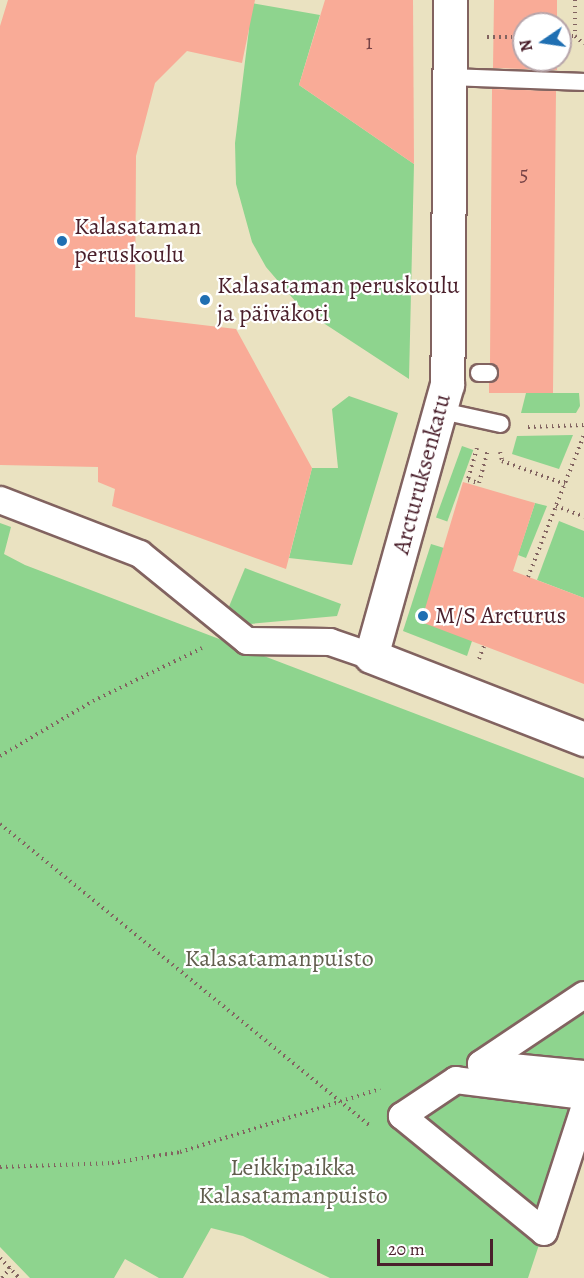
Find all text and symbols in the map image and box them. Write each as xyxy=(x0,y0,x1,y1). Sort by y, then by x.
north arrow xyxy=(512,12,572,72)
house number: 1 xyxy=(365,29,373,55)
text: N xyxy=(514,37,538,54)
house number: 5 xyxy=(519,161,529,187)
place label: Kalasataman peruskoulu xyxy=(74,213,201,269)
marker: Kalasataman peruskoulu xyxy=(55,234,69,248)
place label: Kalasataman peruskoulu ja päiväkoti xyxy=(217,272,460,328)
marker: Kalasataman peruskoulu ja päiväkoti xyxy=(198,293,212,307)
street label: Arcturuksenkatu xyxy=(387,391,457,557)
place label: M/S Arcturus xyxy=(435,602,566,630)
marker: M/S Arcturus xyxy=(416,609,430,623)
park label: Kalasatamanpuisto xyxy=(184,945,374,973)
park label: Leikkipaikka Kalasatamanpuisto xyxy=(198,1154,388,1210)
scale bar xyxy=(380,1227,496,1265)
text: 20 m xyxy=(388,1237,425,1261)

